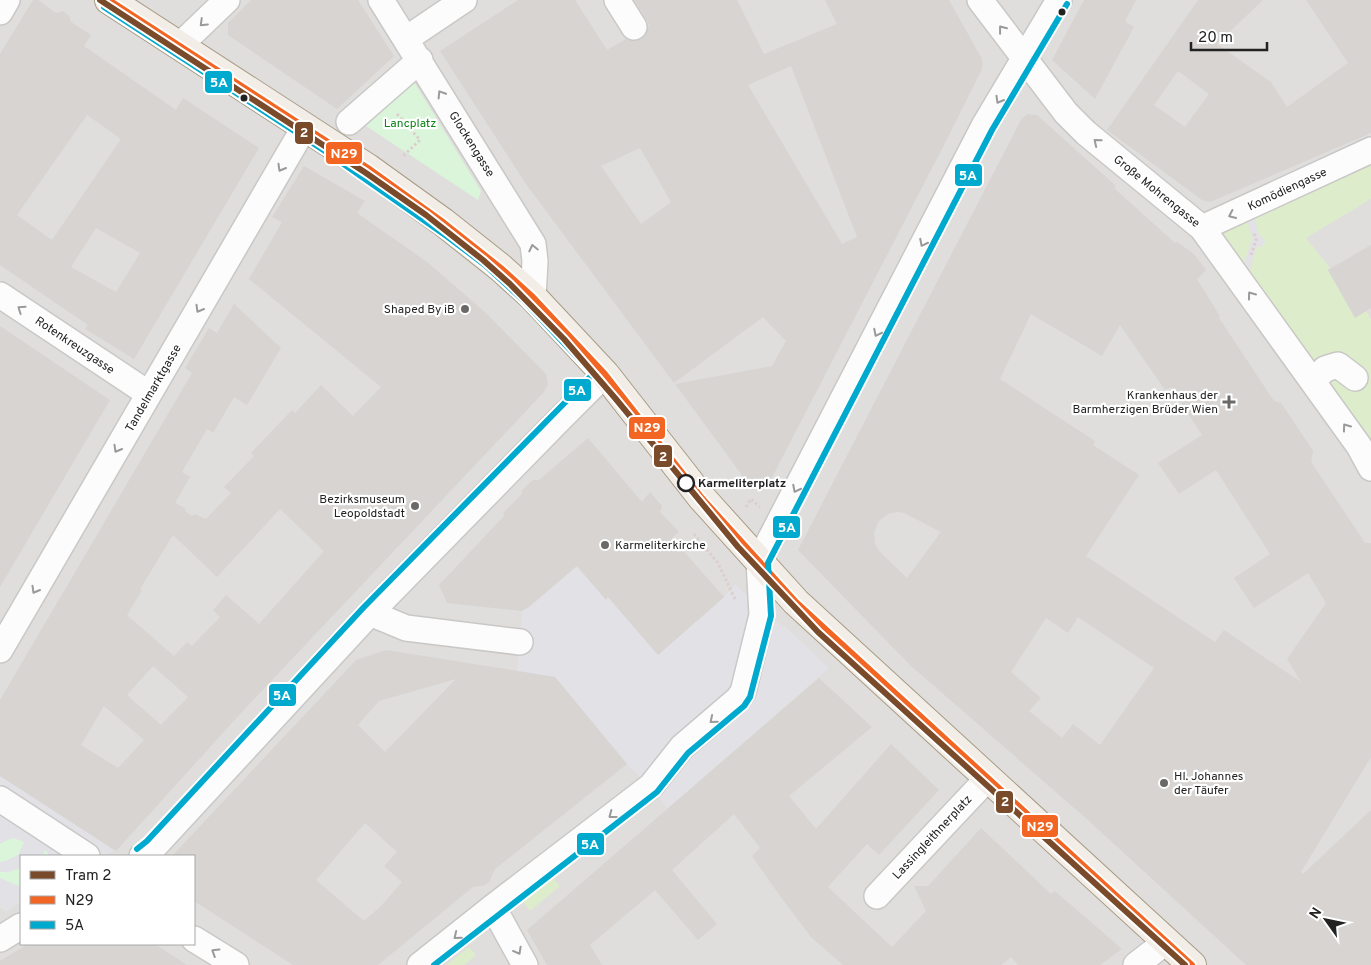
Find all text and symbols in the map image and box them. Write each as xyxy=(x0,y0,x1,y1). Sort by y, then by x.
unlabelled marker xyxy=(1057,7,1067,17)
one-way arrow xyxy=(200,17,209,26)
scale bar xyxy=(1191,20,1267,52)
one-way arrow xyxy=(999,25,1008,35)
text: 20 m xyxy=(1198,29,1233,48)
line badge: 5A xyxy=(204,70,233,94)
text: 5A xyxy=(210,75,228,92)
one-way arrow xyxy=(437,91,447,100)
unlabelled marker xyxy=(239,93,249,103)
one-way arrow xyxy=(996,94,1006,103)
street label: Glockengasse xyxy=(445,109,498,180)
park label: Lancplatz xyxy=(384,116,436,132)
line badge: 2 xyxy=(294,121,314,145)
text: 2 xyxy=(300,125,308,142)
one-way arrow xyxy=(1094,140,1103,148)
line badge: N29 xyxy=(325,141,363,165)
text: N29 xyxy=(330,146,358,163)
street label: Große Mohrengasse xyxy=(1110,152,1203,232)
one-way arrow xyxy=(277,163,287,172)
line badge: 5A xyxy=(954,163,983,187)
street label: Komödiengasse xyxy=(1245,165,1330,215)
text: 5A xyxy=(959,168,977,185)
one-way arrow xyxy=(1228,208,1237,219)
one-way arrow xyxy=(919,238,929,247)
one-way arrow xyxy=(528,244,539,253)
one-way arrow xyxy=(1248,292,1256,301)
place label: Shaped By iB xyxy=(384,302,455,318)
one-way arrow xyxy=(195,303,205,312)
marker: Shaped By iB xyxy=(459,303,471,315)
one-way arrow xyxy=(17,306,27,315)
street label: Rotenkreuzgasse xyxy=(32,313,117,378)
one-way arrow xyxy=(873,328,883,337)
street label: Tandelmarktgasse xyxy=(122,342,185,435)
line badge: 5A xyxy=(563,378,592,402)
text: 5A xyxy=(568,383,586,400)
place label: Krankenhaus der Barmherzigen Brüder Wien xyxy=(1072,388,1218,418)
marker: Krankenhaus der Barmherzigen Brüder Wien xyxy=(1222,395,1236,409)
line badge: N29 xyxy=(628,416,666,440)
text: N29 xyxy=(633,420,661,437)
one-way arrow xyxy=(1343,424,1351,433)
one-way arrow xyxy=(113,444,123,453)
line badge: 2 xyxy=(653,444,673,468)
text: 2 xyxy=(659,449,667,466)
marker: Karmeliterplatz xyxy=(677,474,695,492)
place label: Karmeliterplatz xyxy=(698,476,786,492)
one-way arrow xyxy=(792,484,802,493)
place label: Bezirksmuseum Leopoldstadt xyxy=(319,492,405,522)
marker: Bezirksmuseum Leopoldstadt xyxy=(409,500,421,512)
line badge: 5A xyxy=(772,515,801,539)
text: 5A xyxy=(778,520,796,537)
place label: Karmeliterkirche xyxy=(615,538,706,554)
marker: Karmeliterkirche xyxy=(599,539,611,551)
one-way arrow xyxy=(32,584,42,593)
line badge: 5A xyxy=(268,683,297,707)
text: 5A xyxy=(273,688,291,705)
one-way arrow xyxy=(709,714,718,723)
place label: Hl. Johannes der Täufer xyxy=(1174,769,1243,799)
marker: Hl. Johannes der Täufer xyxy=(1158,777,1170,789)
line badge: 2 xyxy=(995,790,1014,814)
street label: Lassingleithnerplatz xyxy=(890,792,976,883)
text: 2 xyxy=(1001,794,1009,811)
one-way arrow xyxy=(609,810,618,818)
line badge: N29 xyxy=(1021,814,1059,838)
text: N29 xyxy=(1026,819,1054,836)
line badge: 5A xyxy=(576,832,605,856)
text: 5A xyxy=(581,837,599,854)
legend xyxy=(20,855,195,945)
text: Tram 2 xyxy=(65,867,111,886)
text: N29 xyxy=(65,892,94,911)
north arrow xyxy=(1301,895,1351,945)
text: N xyxy=(1306,905,1326,923)
text: 5A xyxy=(65,917,84,936)
one-way arrow xyxy=(453,930,462,939)
one-way arrow xyxy=(511,946,521,955)
one-way arrow xyxy=(211,948,220,958)

